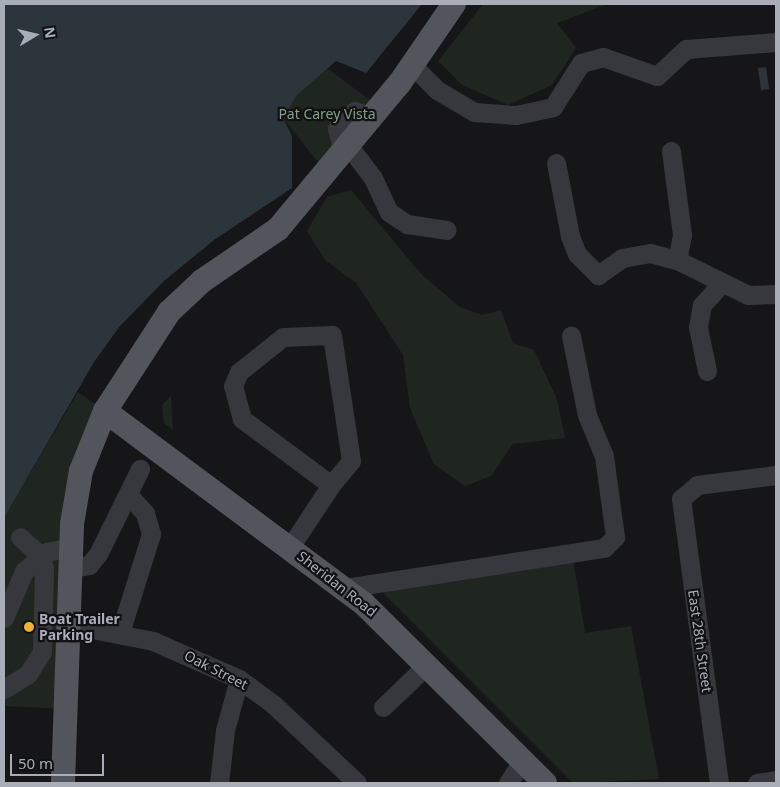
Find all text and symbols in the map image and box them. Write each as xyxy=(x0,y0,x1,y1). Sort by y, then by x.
north arrow xyxy=(10,10,60,60)
text: N xyxy=(40,25,61,40)
park label: Pat Carey Vista xyxy=(278,106,376,122)
street label: Sheridan Road xyxy=(294,548,380,620)
street label: East 28th Street xyxy=(684,589,716,693)
place label: Boat Trailer Parking xyxy=(39,611,120,644)
marker: Boat Trailer Parking xyxy=(23,621,35,633)
street label: Oak Street xyxy=(181,647,251,693)
scale bar xyxy=(12,744,106,776)
text: 50 m xyxy=(18,753,53,773)

